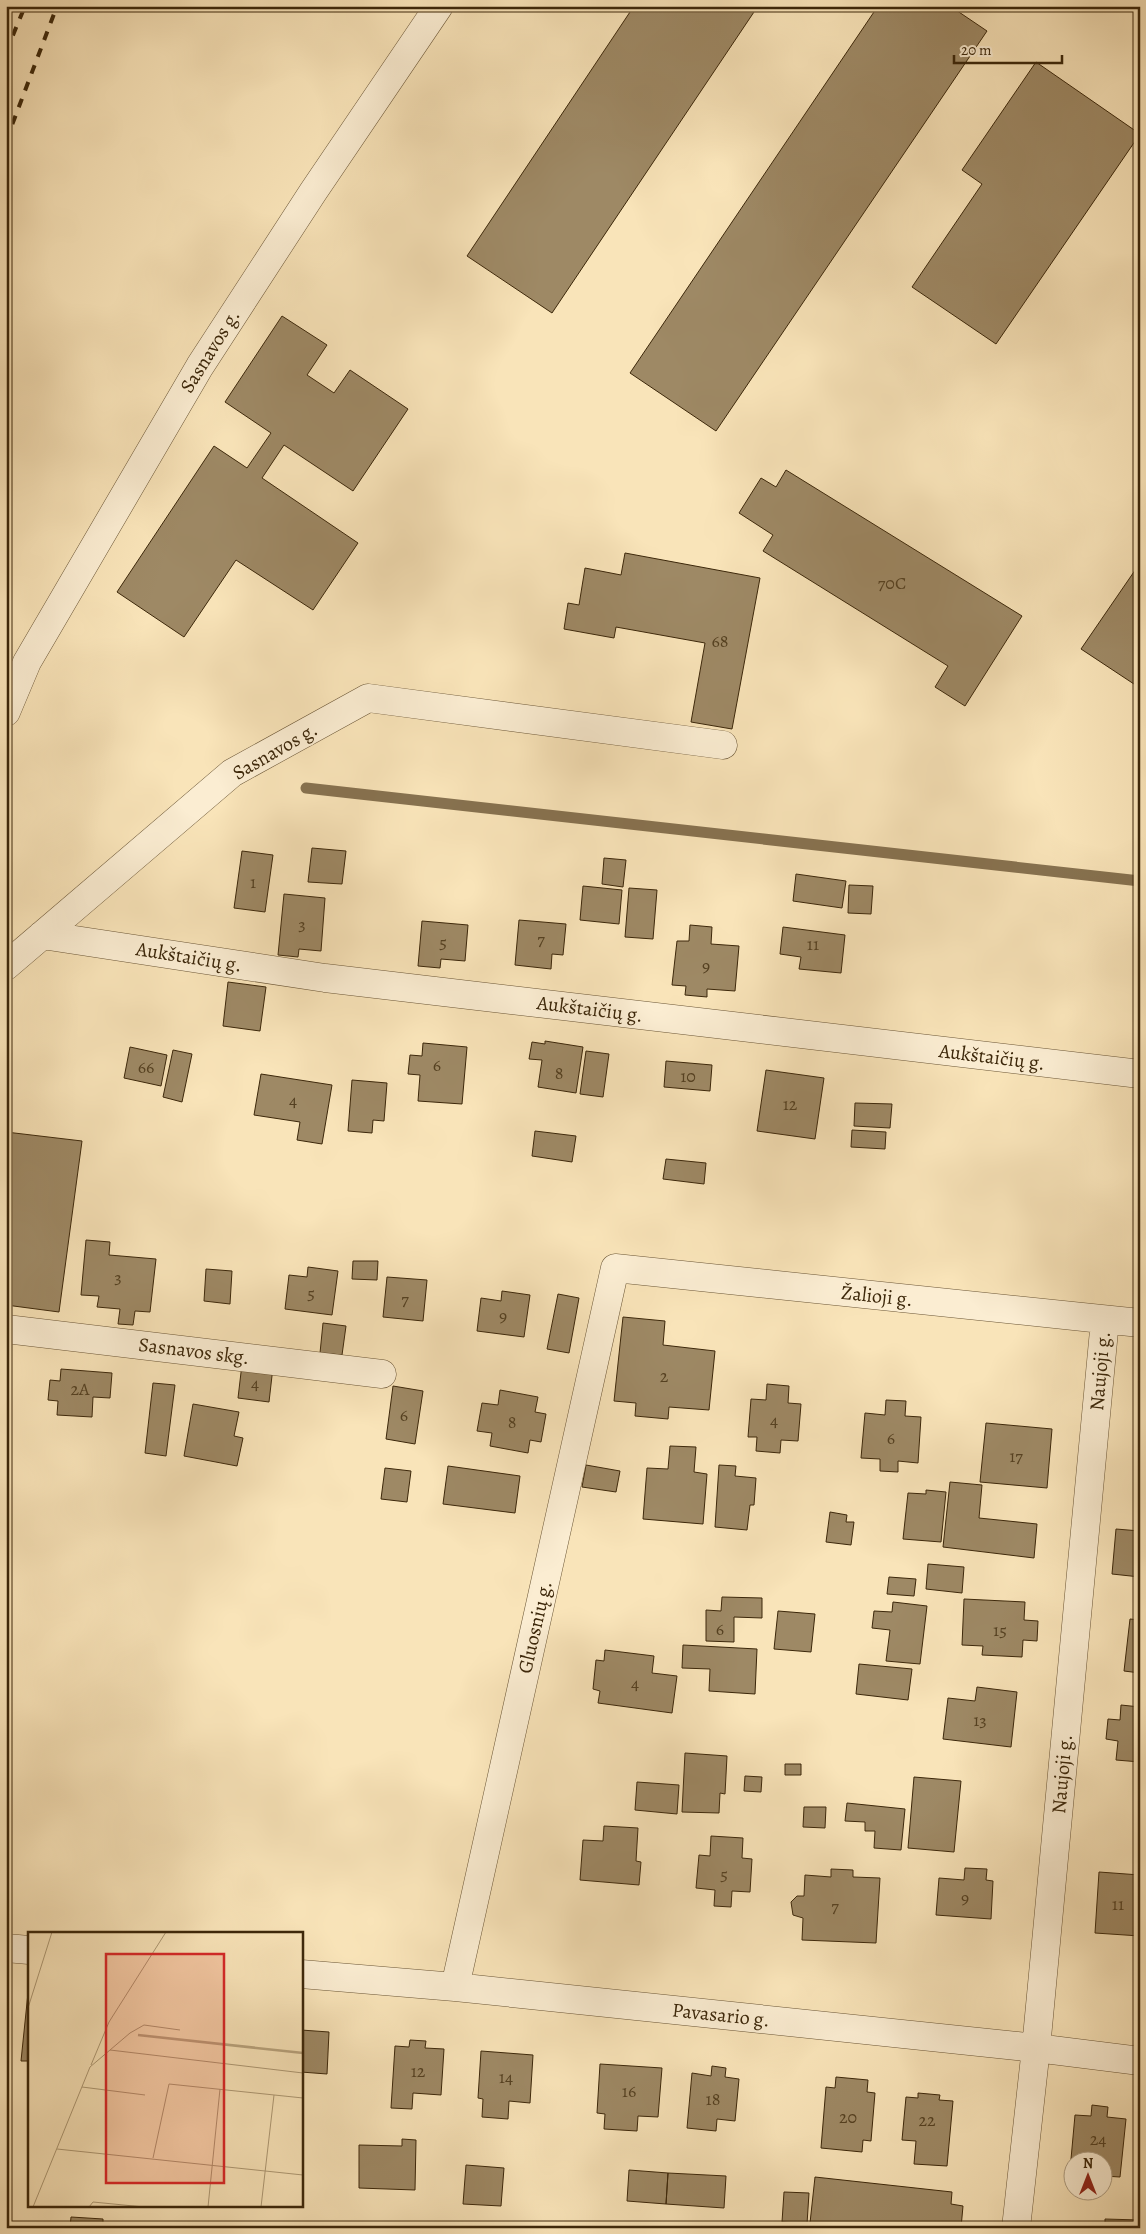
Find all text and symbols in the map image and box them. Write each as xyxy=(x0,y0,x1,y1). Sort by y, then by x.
scale bar xyxy=(954,32,1061,64)
text: 20 m xyxy=(961,40,992,60)
street label: Sasnavos g. xyxy=(174,304,246,398)
house number: 70C xyxy=(878,571,906,595)
house number: 68 xyxy=(711,629,729,653)
street label: Sasnavos g. xyxy=(227,716,323,786)
house number: 1 xyxy=(250,870,256,894)
house number: 3 xyxy=(298,912,306,936)
house number: 7 xyxy=(537,927,545,951)
house number: 5 xyxy=(439,930,447,954)
house number: 11 xyxy=(807,932,819,956)
street label: Aukštaičių g. xyxy=(133,935,244,979)
house number: 9 xyxy=(702,954,710,978)
street label: Aukštaičių g. xyxy=(534,989,645,1029)
street label: Aukštaičių g. xyxy=(936,1037,1047,1077)
house number: 6 xyxy=(433,1053,441,1077)
house number: 66 xyxy=(138,1055,154,1079)
house number: 8 xyxy=(555,1061,563,1085)
house number: 10 xyxy=(680,1064,696,1088)
house number: 4 xyxy=(289,1088,297,1112)
house number: 12 xyxy=(783,1092,798,1116)
house number: 3 xyxy=(114,1265,122,1289)
street label: Žalioji g. xyxy=(840,1279,914,1313)
house number: 5 xyxy=(307,1281,315,1305)
house number: 7 xyxy=(401,1287,409,1311)
house number: 9 xyxy=(499,1304,507,1328)
street label: Naujoji g. xyxy=(1083,1330,1117,1412)
street label: Sasnavos skg. xyxy=(137,1331,251,1371)
house number: 2 xyxy=(660,1364,669,1388)
house number: 4 xyxy=(251,1371,259,1395)
house number: 2A xyxy=(70,1377,90,1401)
house number: 6 xyxy=(400,1403,408,1427)
house number: 4 xyxy=(770,1408,778,1432)
house number: 8 xyxy=(508,1410,516,1434)
house number: 6 xyxy=(887,1426,895,1450)
house number: 17 xyxy=(1009,1444,1023,1468)
street label: Gluosnių g. xyxy=(511,1578,559,1676)
house number: 6 xyxy=(716,1617,724,1641)
house number: 15 xyxy=(993,1618,1007,1642)
house number: 4 xyxy=(631,1671,639,1695)
house number: 13 xyxy=(973,1708,987,1732)
street label: Naujoji g. xyxy=(1045,1733,1079,1815)
house number: 5 xyxy=(720,1862,728,1886)
house number: 9 xyxy=(961,1886,969,1910)
house number: 11 xyxy=(1112,1892,1124,1916)
house number: 7 xyxy=(831,1894,839,1918)
inset map xyxy=(28,1932,302,2206)
street label: Pavasario g. xyxy=(671,1996,771,2034)
house number: 12 xyxy=(411,2059,426,2083)
house number: 14 xyxy=(499,2065,513,2089)
house number: 16 xyxy=(622,2079,636,2103)
house number: 18 xyxy=(706,2087,720,2111)
house number: 20 xyxy=(839,2105,857,2129)
house number: 22 xyxy=(918,2108,936,2132)
house number: 24 xyxy=(1090,2127,1106,2151)
north arrow xyxy=(1064,2152,1114,2202)
text: N xyxy=(1083,2154,1093,2173)

